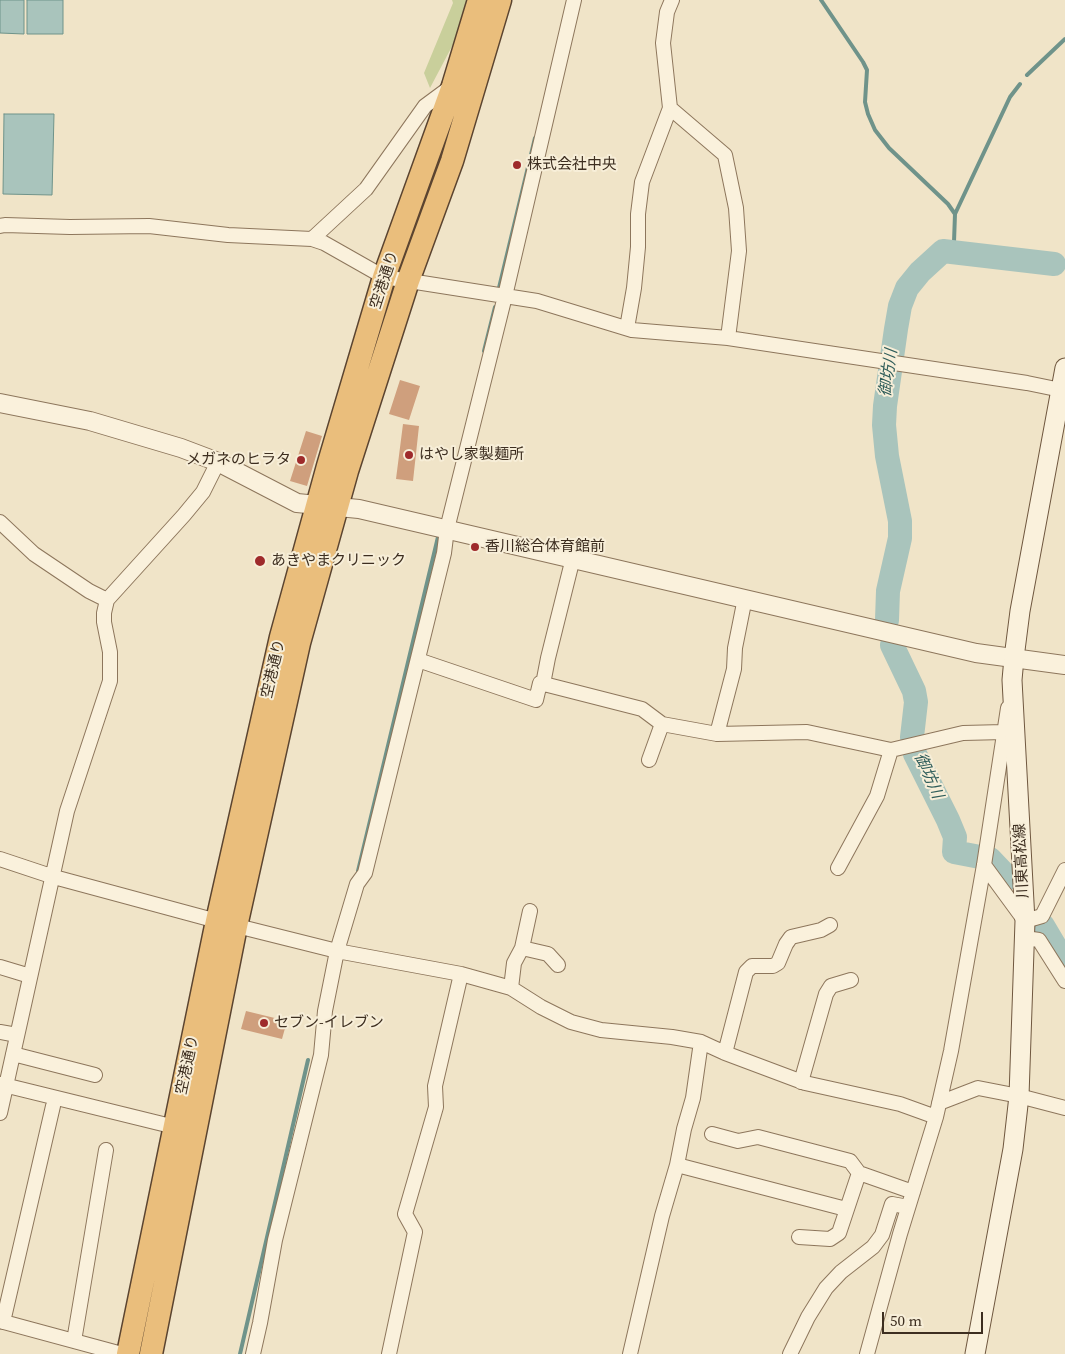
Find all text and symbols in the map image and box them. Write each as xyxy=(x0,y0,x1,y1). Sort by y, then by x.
place label: 株式会社中央 xyxy=(527,156,617,174)
marker: 株式会社中央 xyxy=(511,159,523,171)
street label: 空港通り xyxy=(367,249,403,311)
water label: 御坊川 xyxy=(876,348,902,398)
place label: はやし家製麺所 xyxy=(419,446,524,464)
marker: はやし家製麺所 xyxy=(403,449,415,461)
place label: メガネのヒラタ xyxy=(186,451,291,469)
marker: メガネのヒラタ xyxy=(295,454,307,466)
place label: 香川総合体育館前 xyxy=(485,538,605,556)
marker: 香川総合体育館前 xyxy=(469,541,481,553)
place label: あきやまクリニック xyxy=(271,552,406,570)
marker: あきやまクリニック xyxy=(253,554,267,568)
street label: 空港通り xyxy=(258,638,290,700)
water label: 御坊川 xyxy=(909,750,947,802)
street label: 川東高松線 xyxy=(1011,823,1033,899)
place label: セブン-イレブン xyxy=(274,1014,384,1032)
marker: セブン-イレブン xyxy=(258,1017,270,1029)
street label: 空港通り xyxy=(173,1034,203,1096)
scale bar xyxy=(885,1302,986,1334)
text: 50 m xyxy=(890,1310,922,1331)

